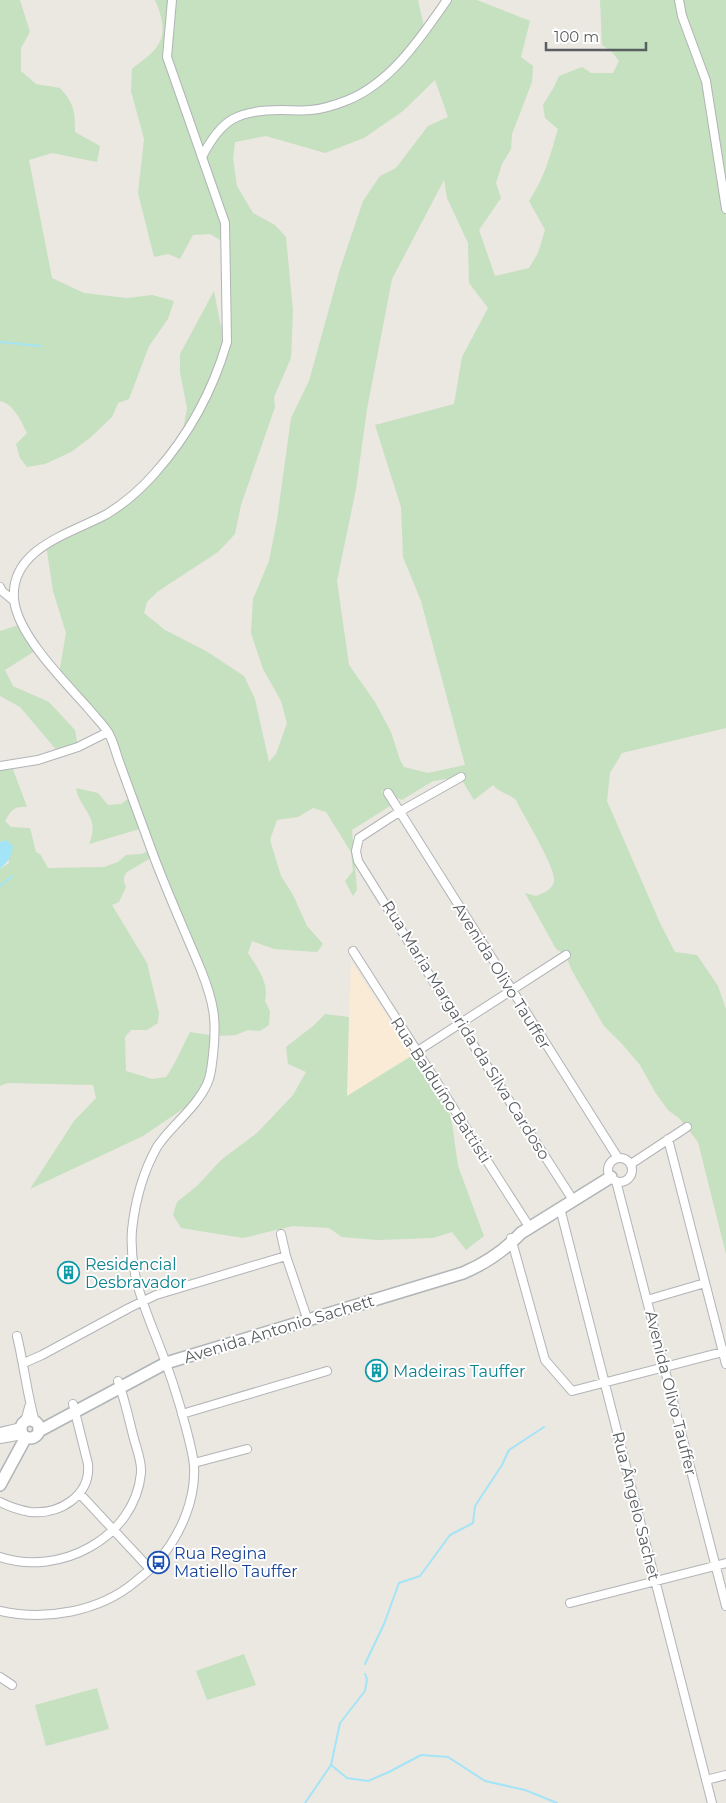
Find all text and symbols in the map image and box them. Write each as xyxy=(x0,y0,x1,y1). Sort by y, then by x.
scale bar xyxy=(546,20,646,52)
text: 100 m xyxy=(554,27,599,46)
street label: Rua Maria Margarida da Silva Cardoso xyxy=(378,897,554,1163)
street label: Avenida Olivo Tauffer xyxy=(449,899,555,1053)
street label: Rua Balduíno Battisti xyxy=(387,1014,495,1166)
place label: Residencial Desbravador xyxy=(85,1255,187,1292)
building icon: Residencial Desbravador xyxy=(57,1261,81,1285)
street label: Avenida Antonio Sachett xyxy=(182,1291,377,1367)
street label: Avenida Olivo Tauffer xyxy=(641,1309,701,1477)
building icon: Madeiras Tauffer xyxy=(365,1359,389,1383)
place label: Madeiras Tauffer xyxy=(393,1362,525,1381)
street label: Rua Ângelo Sachet xyxy=(608,1430,664,1583)
place label: Rua Regina Matiello Tauffer xyxy=(174,1544,298,1581)
bus stop icon: Rua Regina Matiello Tauffer xyxy=(146,1550,170,1574)

